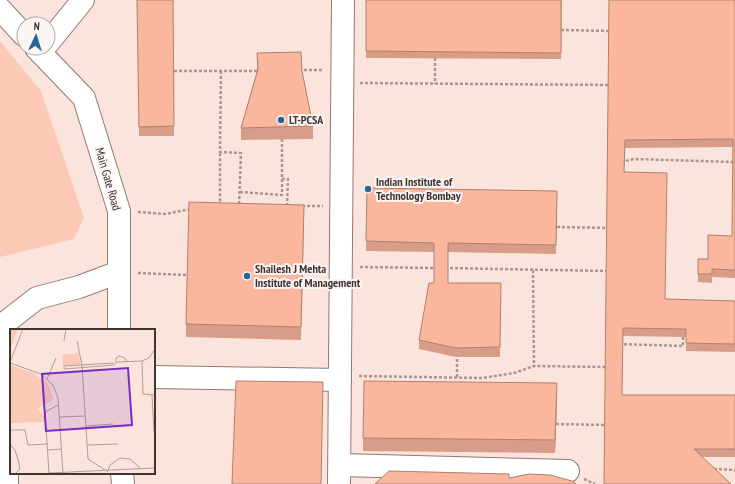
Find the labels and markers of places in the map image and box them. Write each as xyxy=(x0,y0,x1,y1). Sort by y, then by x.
place label: LT-PCSA xyxy=(289,112,324,127)
marker: LT-PCSA xyxy=(276,115,286,125)
place label: Indian Institute of Technology Bombay xyxy=(376,174,461,203)
marker: Indian Institute of Technology Bombay xyxy=(363,184,373,194)
place label: Shailesh J Mehta Institute of Management xyxy=(255,261,361,290)
marker: Shailesh J Mehta Institute of Management xyxy=(242,271,252,281)

